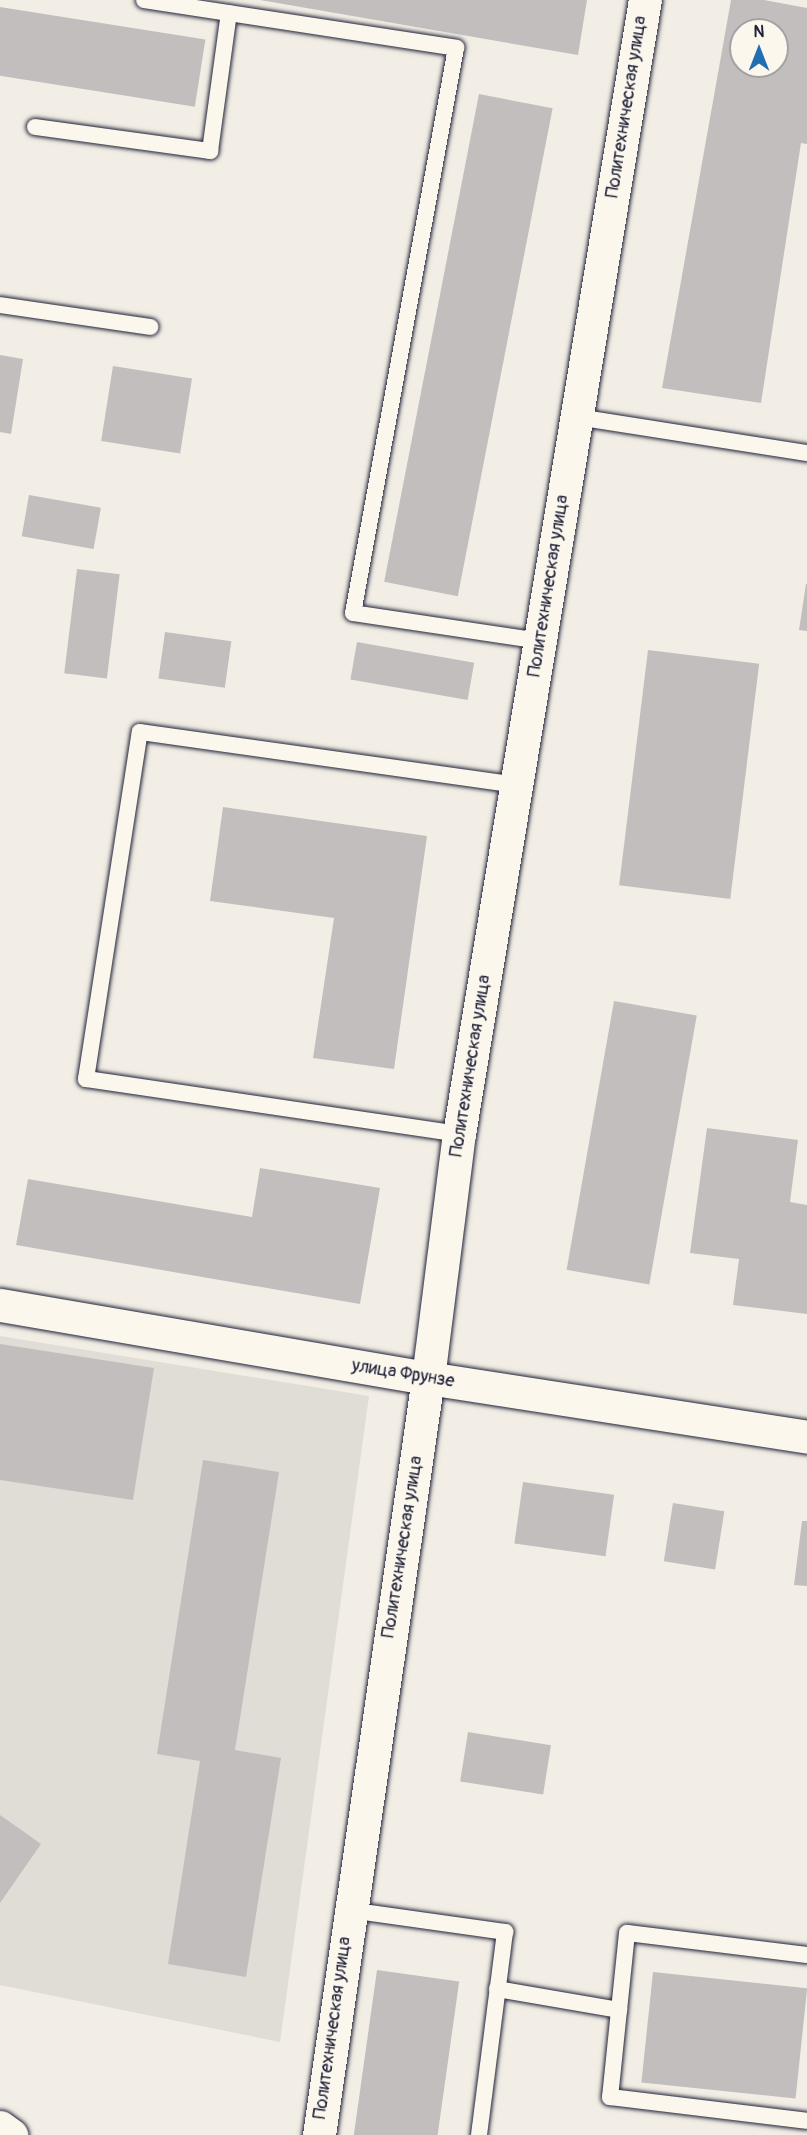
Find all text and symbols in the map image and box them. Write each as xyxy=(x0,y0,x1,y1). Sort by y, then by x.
street label: Политехническая улица xyxy=(602,15,652,199)
north arrow xyxy=(729,18,789,78)
text: N xyxy=(754,22,764,42)
street label: Политехническая улица xyxy=(524,494,574,678)
street label: Политехническая улица xyxy=(446,974,496,1158)
street label: улица Фрунзе xyxy=(350,1355,456,1393)
street label: Политехническая улица xyxy=(378,1455,428,1639)
street label: Политехническая улица xyxy=(310,1936,356,2120)

